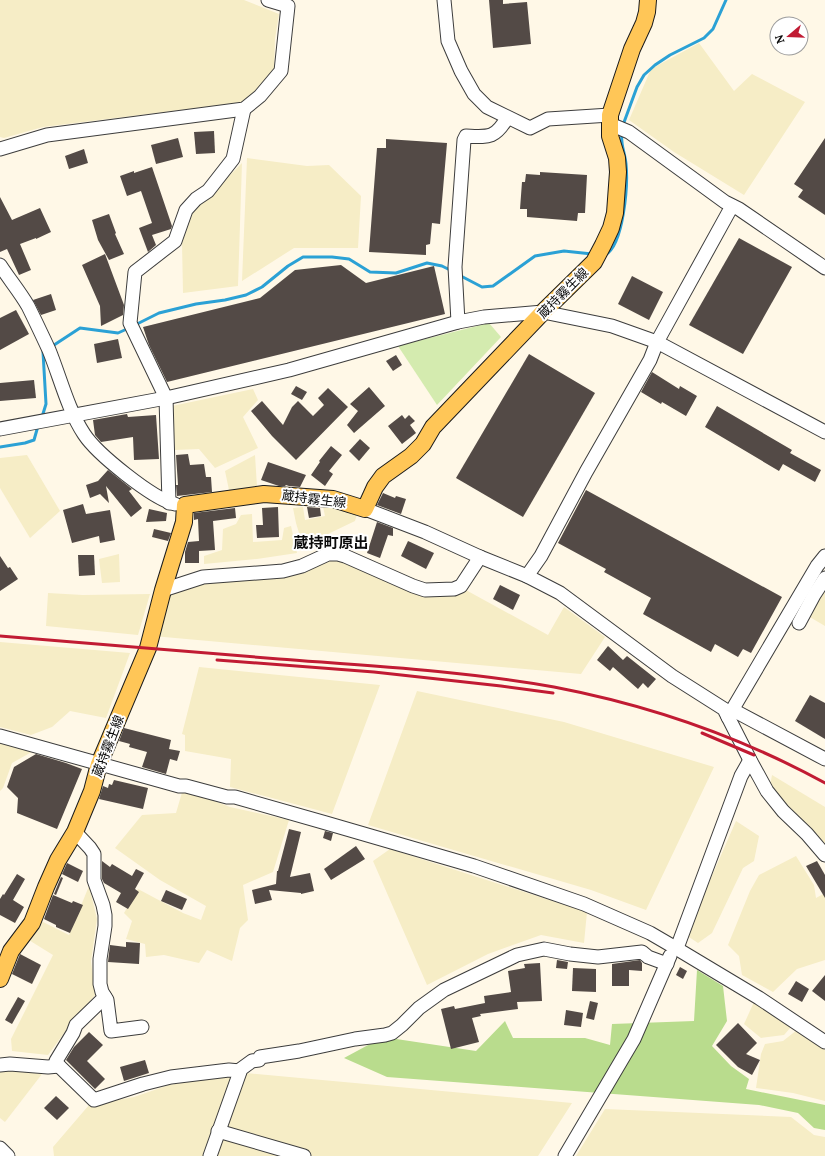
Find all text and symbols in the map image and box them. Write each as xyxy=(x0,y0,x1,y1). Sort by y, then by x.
north arrow xyxy=(769,16,809,56)
text: N xyxy=(771,32,788,46)
street label: 蔵持霧生線 xyxy=(534,264,592,322)
street label: 蔵持霧生線 xyxy=(281,487,347,511)
district label: 蔵持町原出 xyxy=(293,533,369,552)
street label: 蔵持霧生線 xyxy=(88,713,128,779)

